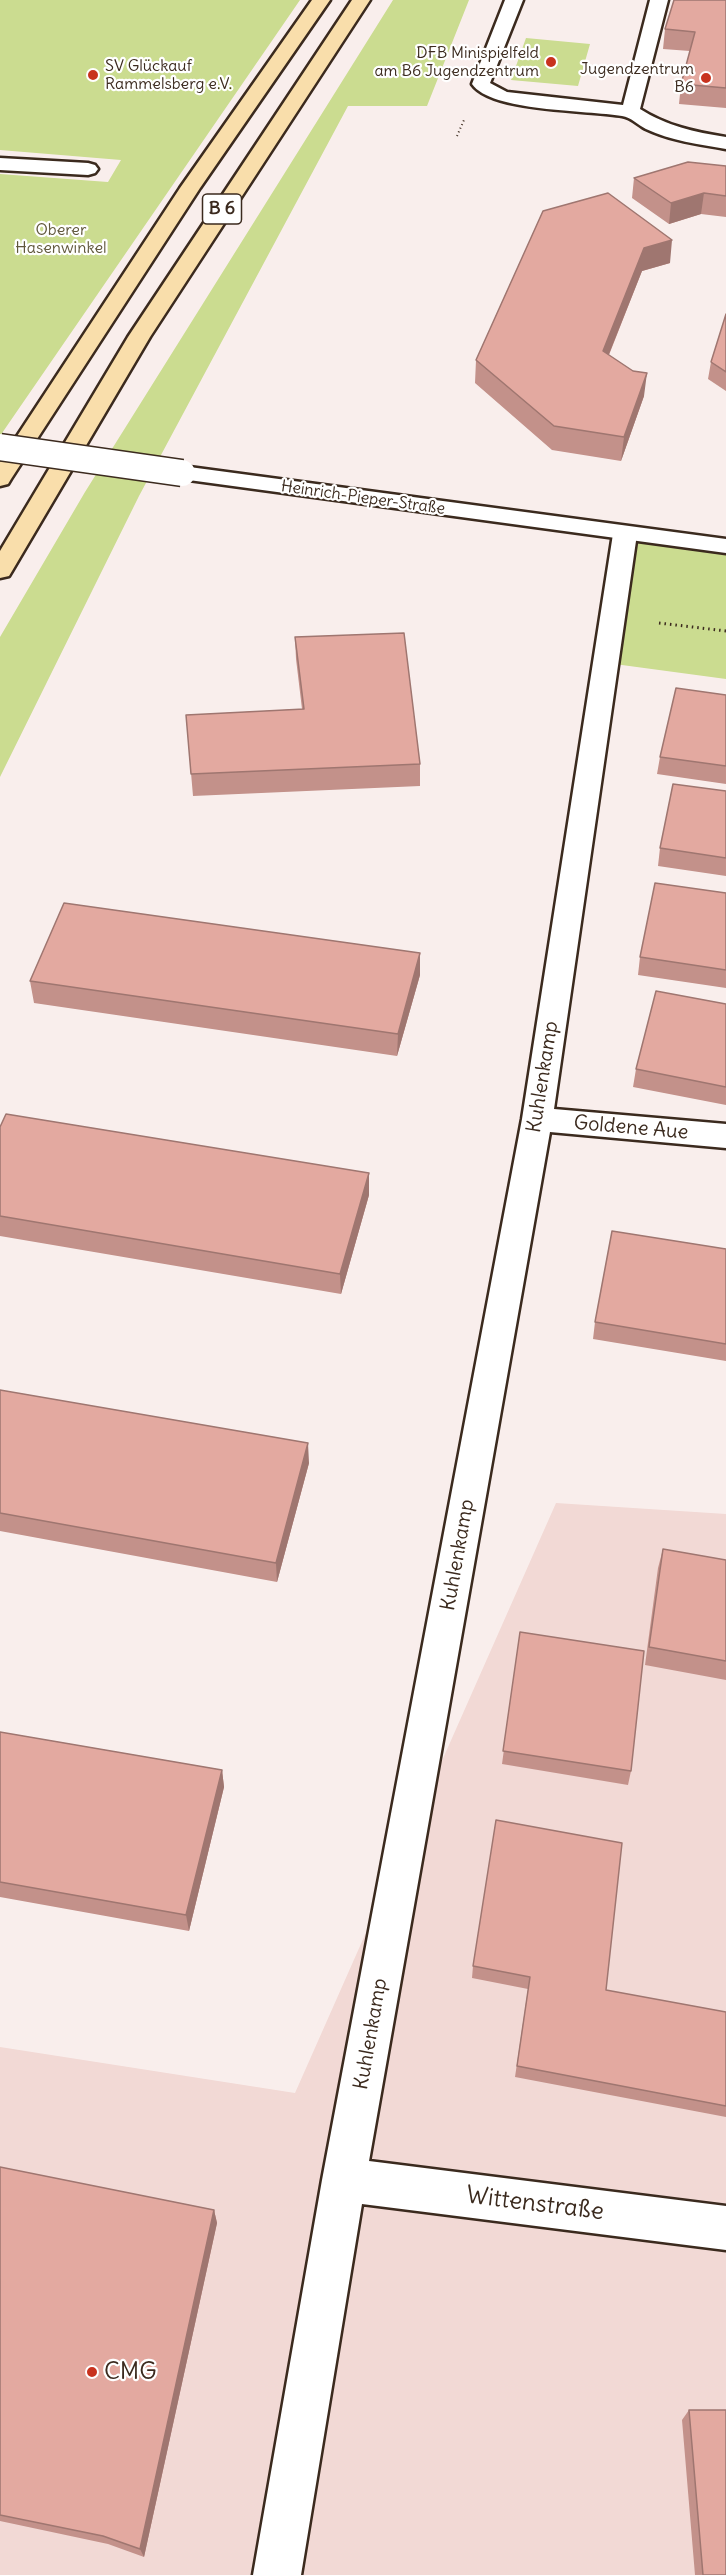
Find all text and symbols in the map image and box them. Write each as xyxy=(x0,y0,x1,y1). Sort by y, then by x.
place label: DFB Minispielfeld am B6 Jugendzentrum xyxy=(374,43,539,81)
marker: DFB Minispielfeld am B6 Jugendzentrum xyxy=(544,55,558,69)
place label: SV Glückauf Rammelsberg e.V. xyxy=(105,56,232,94)
place label: Jugendzentrum B6 xyxy=(580,59,694,97)
marker: SV Glückauf Rammelsberg e.V. xyxy=(86,68,100,82)
marker: Jugendzentrum B6 xyxy=(699,71,713,85)
road number: B 6 xyxy=(202,194,242,224)
park label: Oberer Hasenwinkel xyxy=(15,220,107,258)
street label: Heinrich-Pieper-Straße xyxy=(280,477,446,519)
street label: Kuhlenkamp xyxy=(522,1020,564,1134)
street label: Goldene Aue xyxy=(573,1111,689,1145)
street label: Kuhlenkamp xyxy=(436,1497,480,1613)
street label: Kuhlenkamp xyxy=(349,1976,393,2092)
street label: Wittenstraße xyxy=(465,2181,605,2227)
place label: CMG xyxy=(104,2358,157,2386)
marker: CMG xyxy=(85,2365,99,2379)

